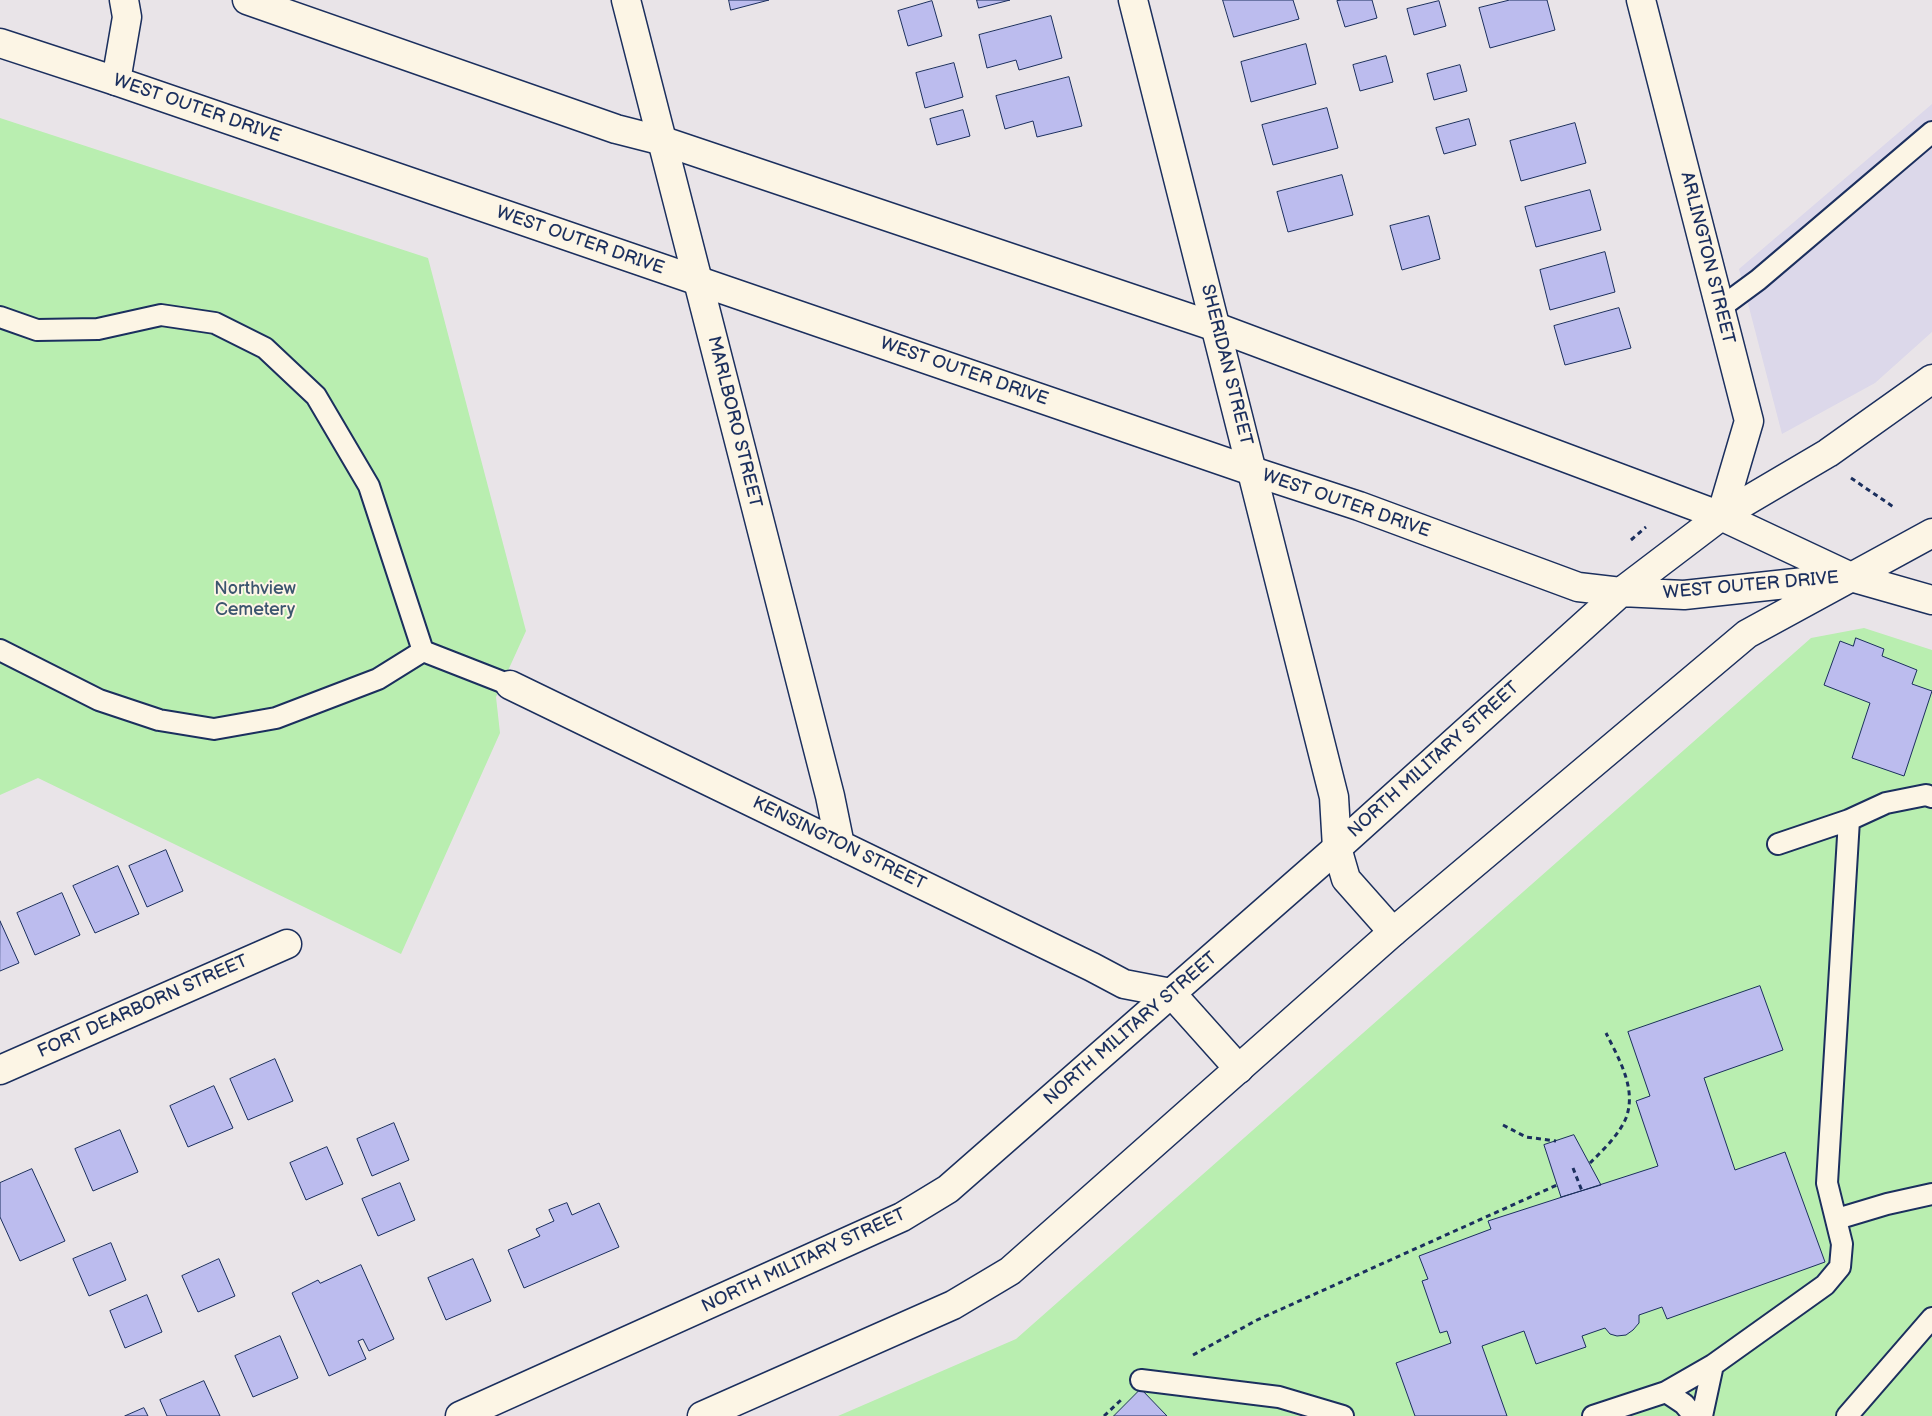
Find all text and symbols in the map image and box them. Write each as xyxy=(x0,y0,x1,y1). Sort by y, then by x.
street label: WEST OUTER DRIVE xyxy=(110,70,284,148)
street label: ARLINGTON STREET xyxy=(1675,170,1739,346)
street label: WEST OUTER DRIVE xyxy=(493,202,667,280)
street label: SHERIDAN STREET xyxy=(1196,282,1256,448)
street label: WEST OUTER DRIVE xyxy=(877,333,1051,411)
street label: MARLBORO STREET xyxy=(702,334,766,510)
street label: WEST OUTER DRIVE xyxy=(1259,465,1433,543)
street label: WEST OUTER DRIVE xyxy=(1662,568,1840,604)
park label: Northview Cemetery xyxy=(214,578,296,620)
street label: NORTH MILITARY STREET xyxy=(1344,677,1524,843)
street label: KENSINGTON STREET xyxy=(749,793,929,895)
street label: NORTH MILITARY STREET xyxy=(1040,948,1222,1110)
street label: FORT DEARBORN STREET xyxy=(35,951,251,1063)
street label: NORTH MILITARY STREET xyxy=(698,1204,910,1318)

